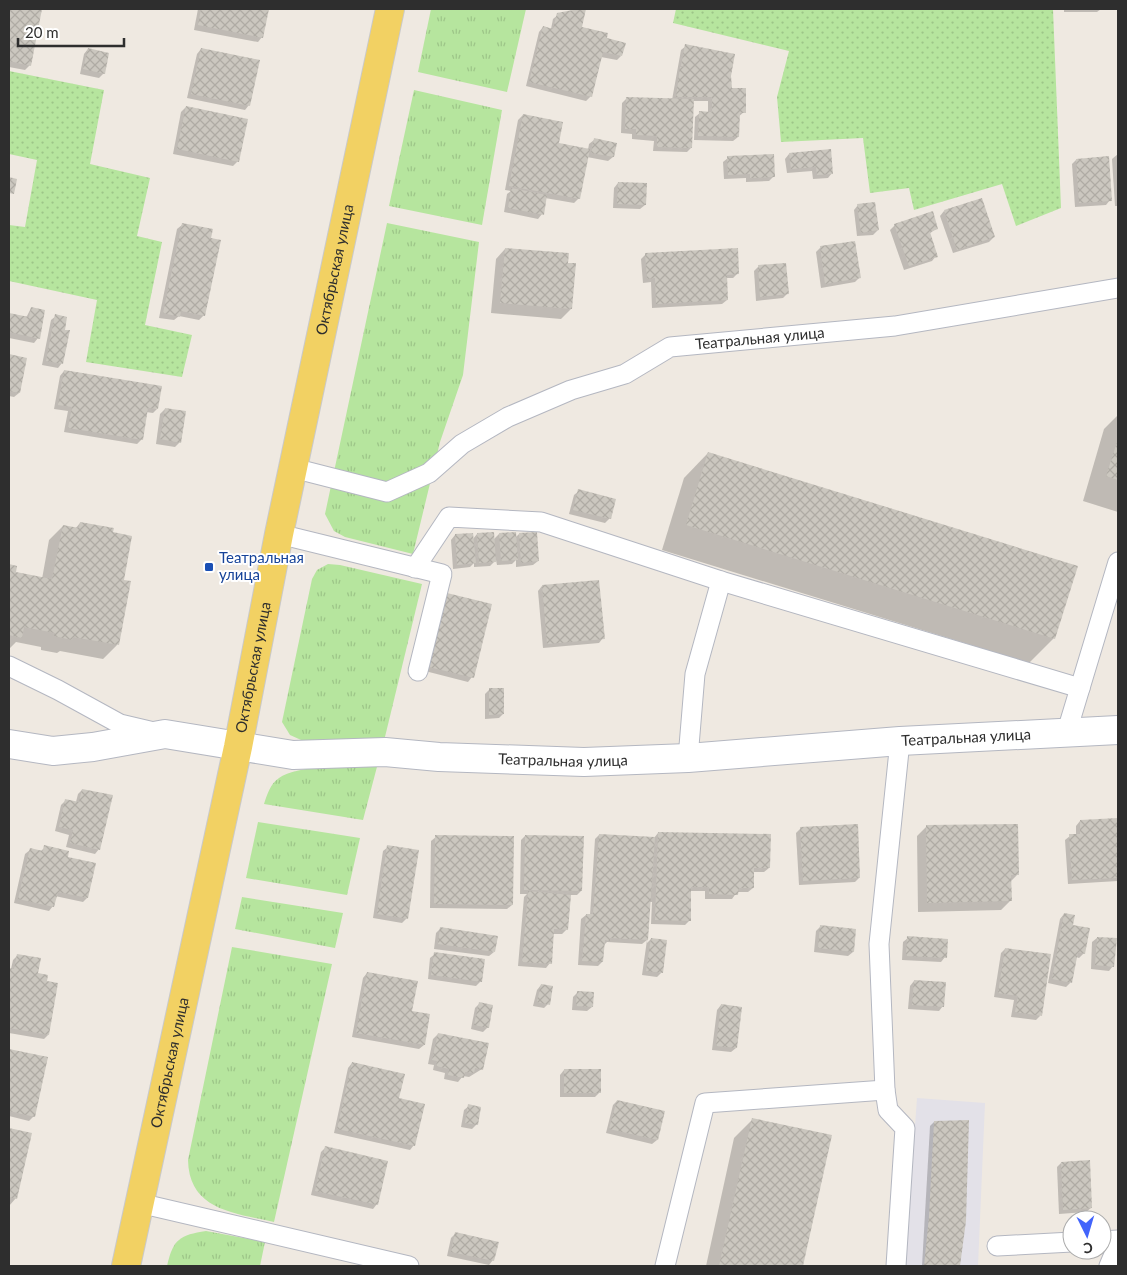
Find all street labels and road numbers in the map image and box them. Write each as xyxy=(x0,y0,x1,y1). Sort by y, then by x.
street label: Октябрьская улица xyxy=(311,202,356,337)
street label: Театральная улица xyxy=(694,323,825,353)
street label: Октябрьская улица xyxy=(231,600,274,734)
street label: Театральная улица xyxy=(901,724,1031,749)
street label: Театральная улица xyxy=(498,749,628,770)
street label: Октябрьская улица xyxy=(146,995,192,1130)

